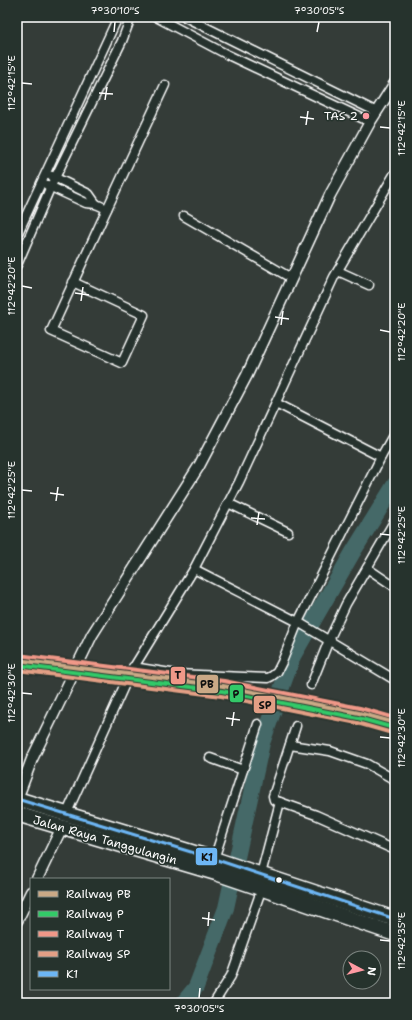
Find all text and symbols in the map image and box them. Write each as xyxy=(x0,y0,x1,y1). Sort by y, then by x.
text: 7°30'10"S xyxy=(90,4,140,17)
text: 7°30'05"S xyxy=(294,4,345,17)
text: 112°42'15"E xyxy=(5,55,18,111)
text: 112°42'15"E xyxy=(395,100,408,156)
place label: TAS 2 xyxy=(324,108,358,124)
marker: TAS 2 xyxy=(361,111,371,121)
text: 112°42'20"E xyxy=(5,256,18,316)
text: 112°42'20"E xyxy=(395,302,408,362)
text: 112°42'25"E xyxy=(5,461,18,519)
text: 112°42'25"E xyxy=(395,506,408,564)
text: 112°42'30"E xyxy=(5,663,18,723)
line badge: T xyxy=(170,666,186,685)
text: T xyxy=(175,668,182,683)
line badge: PB xyxy=(196,674,219,694)
text: PB xyxy=(200,677,214,692)
line badge: P xyxy=(229,684,244,703)
text: P xyxy=(233,687,240,702)
line badge: SP xyxy=(253,695,276,714)
text: SP xyxy=(258,698,272,713)
text: 112°42'30"E xyxy=(395,708,408,768)
street label: Jalan Raya Tanggulangin xyxy=(31,812,179,868)
line badge: K1 xyxy=(195,847,218,866)
text: K1 xyxy=(201,850,213,865)
unlabelled marker xyxy=(274,875,284,885)
legend xyxy=(30,878,170,990)
text: Railway PB xyxy=(66,886,131,902)
text: Railway P xyxy=(66,906,124,922)
text: 112°42'35"E xyxy=(395,912,408,970)
text: Railway T xyxy=(66,926,125,942)
text: Railway SP xyxy=(66,946,130,962)
north arrow xyxy=(342,950,382,990)
text: K1 xyxy=(66,966,78,982)
text: N xyxy=(363,966,379,977)
text: 7°30'05"S xyxy=(174,1002,225,1015)

